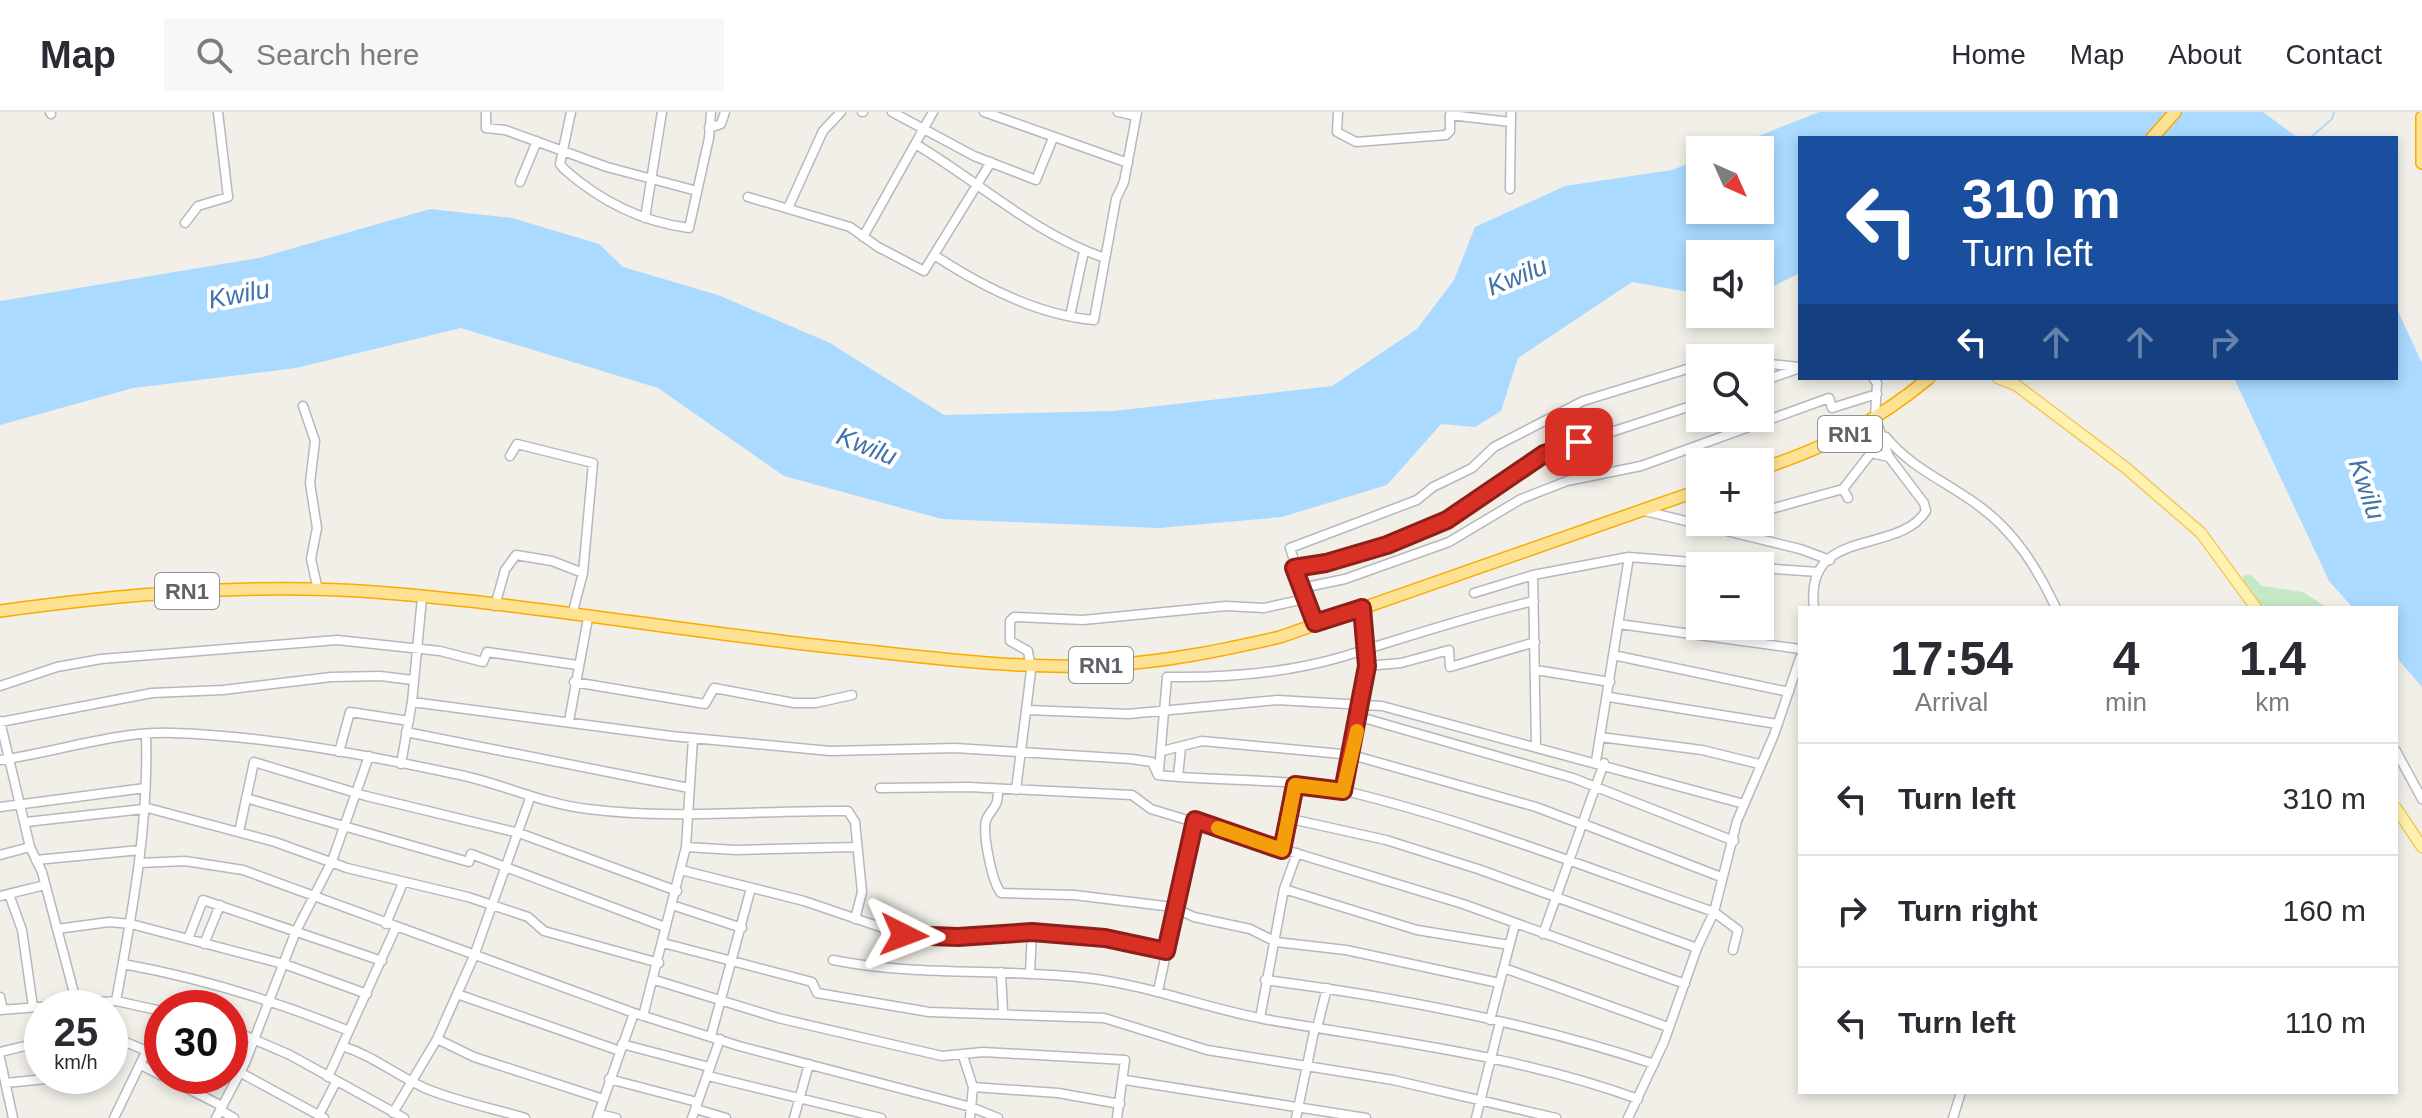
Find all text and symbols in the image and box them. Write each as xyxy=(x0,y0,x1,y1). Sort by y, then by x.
search box xyxy=(164,19,724,91)
icon: search xyxy=(192,33,236,77)
text: Map xyxy=(40,34,116,76)
text: Search here xyxy=(256,38,419,71)
text: Home xyxy=(1951,39,2026,70)
text: Map xyxy=(2070,39,2124,70)
text: About xyxy=(2168,39,2242,70)
text: Contact xyxy=(2286,39,2382,70)
north arrow xyxy=(1686,136,1774,224)
map controls xyxy=(1686,136,1774,640)
text: 310 m xyxy=(1962,167,2121,230)
icon: left xyxy=(1830,168,1934,272)
text: Turn left xyxy=(1962,233,2093,274)
button: sound xyxy=(1686,240,1774,328)
water label: Kwilu xyxy=(1483,250,1551,302)
water label: Kwilu xyxy=(206,273,272,315)
icon: left xyxy=(1950,320,1994,364)
icon: ahead xyxy=(2034,320,2078,364)
icon: ahead xyxy=(2118,320,2162,364)
icon: right xyxy=(2202,320,2246,364)
button: search xyxy=(1686,344,1774,432)
pin xyxy=(1545,408,1613,476)
road number: RN1 xyxy=(1818,416,1882,452)
water label: Kwilu xyxy=(833,420,901,472)
icon: arrive xyxy=(1557,420,1601,464)
button: + xyxy=(1686,448,1774,536)
water label: Kwilu xyxy=(2343,455,2391,523)
button: − xyxy=(1686,552,1774,640)
road number: RN1 xyxy=(155,573,219,609)
text: 17:54 xyxy=(1890,632,2013,685)
text: 4 xyxy=(2113,632,2139,685)
text: 1.4 xyxy=(2239,632,2306,685)
road number: RN1 xyxy=(1069,647,1133,683)
text: Arrival xyxy=(1915,687,1988,717)
text: min xyxy=(2105,687,2147,717)
text: km xyxy=(2255,687,2290,717)
icon: left xyxy=(1830,777,1874,821)
text: Turn left xyxy=(1898,782,2016,815)
text: 310 m xyxy=(2283,782,2366,815)
icon: right xyxy=(1830,889,1874,933)
position arrow xyxy=(862,893,946,977)
text: Turn right xyxy=(1898,894,2037,927)
text: 160 m xyxy=(2283,894,2366,927)
speed limit sign: 30 xyxy=(144,990,248,1094)
icon: left xyxy=(1830,1001,1874,1045)
text: Turn left xyxy=(1898,1006,2016,1039)
text: 110 m xyxy=(2285,1006,2366,1039)
text: 25 xyxy=(54,1010,98,1054)
text: km/h xyxy=(54,1051,98,1073)

